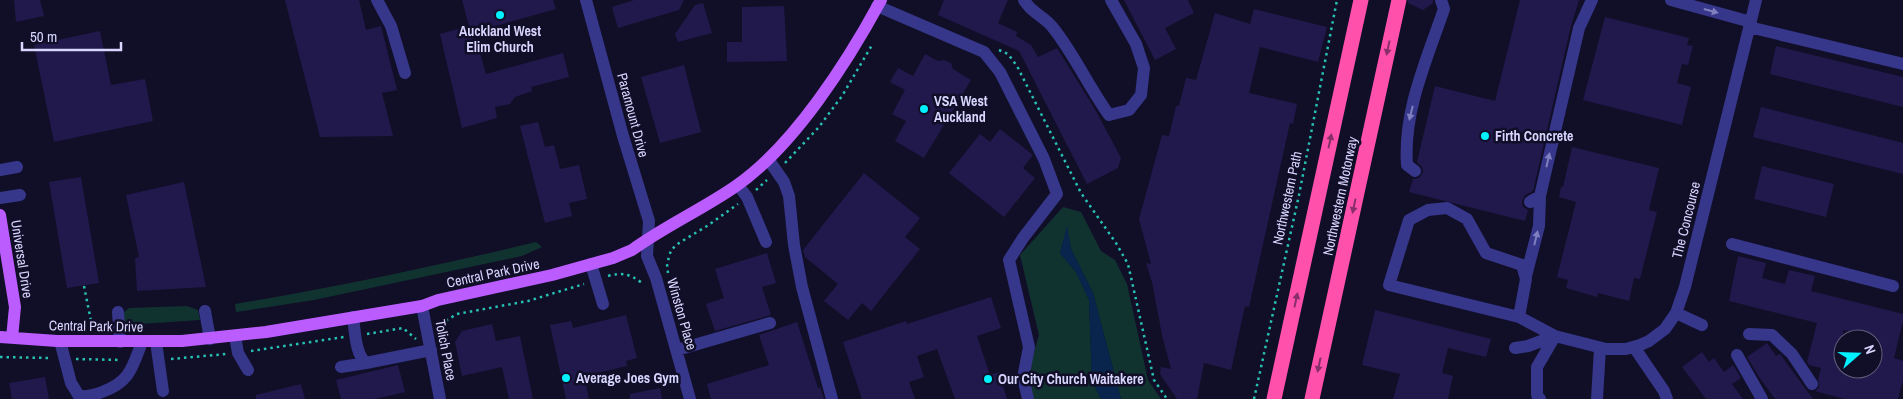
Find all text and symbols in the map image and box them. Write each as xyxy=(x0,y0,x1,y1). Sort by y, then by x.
one-way arrow xyxy=(1703,7,1718,15)
marker: Auckland West Elim Church xyxy=(494,9,506,21)
scale bar xyxy=(22,20,121,52)
place label: Auckland West Elim Church xyxy=(459,22,541,56)
text: 50 m xyxy=(30,26,57,47)
one-way arrow xyxy=(1384,40,1392,56)
street label: Paramount Drive xyxy=(613,71,653,159)
place label: VSA West Auckland xyxy=(934,92,988,126)
marker: VSA West Auckland xyxy=(918,103,930,115)
one-way arrow xyxy=(1407,105,1415,120)
place label: Firth Concrete xyxy=(1495,127,1573,145)
marker: Firth Concrete xyxy=(1479,130,1491,142)
one-way arrow xyxy=(1326,134,1334,149)
street label: Northwestern Motorway xyxy=(1319,135,1361,257)
street label: Northwestern Path xyxy=(1268,150,1306,246)
one-way arrow xyxy=(1544,152,1552,167)
street label: The Concourse xyxy=(1668,180,1704,260)
one-way arrow xyxy=(1350,199,1358,214)
street label: Universal Drive xyxy=(7,219,37,299)
one-way arrow xyxy=(1532,230,1540,245)
street label: Central Park Drive xyxy=(445,254,541,292)
street label: Winston Place xyxy=(663,276,701,352)
one-way arrow xyxy=(1292,292,1300,308)
street label: Central Park Drive xyxy=(49,316,143,336)
street label: Tolich Place xyxy=(431,318,461,382)
north arrow xyxy=(1833,329,1883,379)
text: N xyxy=(1860,343,1880,357)
one-way arrow xyxy=(1315,358,1323,374)
place label: Average Joes Gym xyxy=(576,369,679,387)
place label: Our City Church Waitakere xyxy=(998,370,1144,388)
marker: Average Joes Gym xyxy=(560,372,572,384)
marker: Our City Church Waitakere xyxy=(982,373,994,385)

